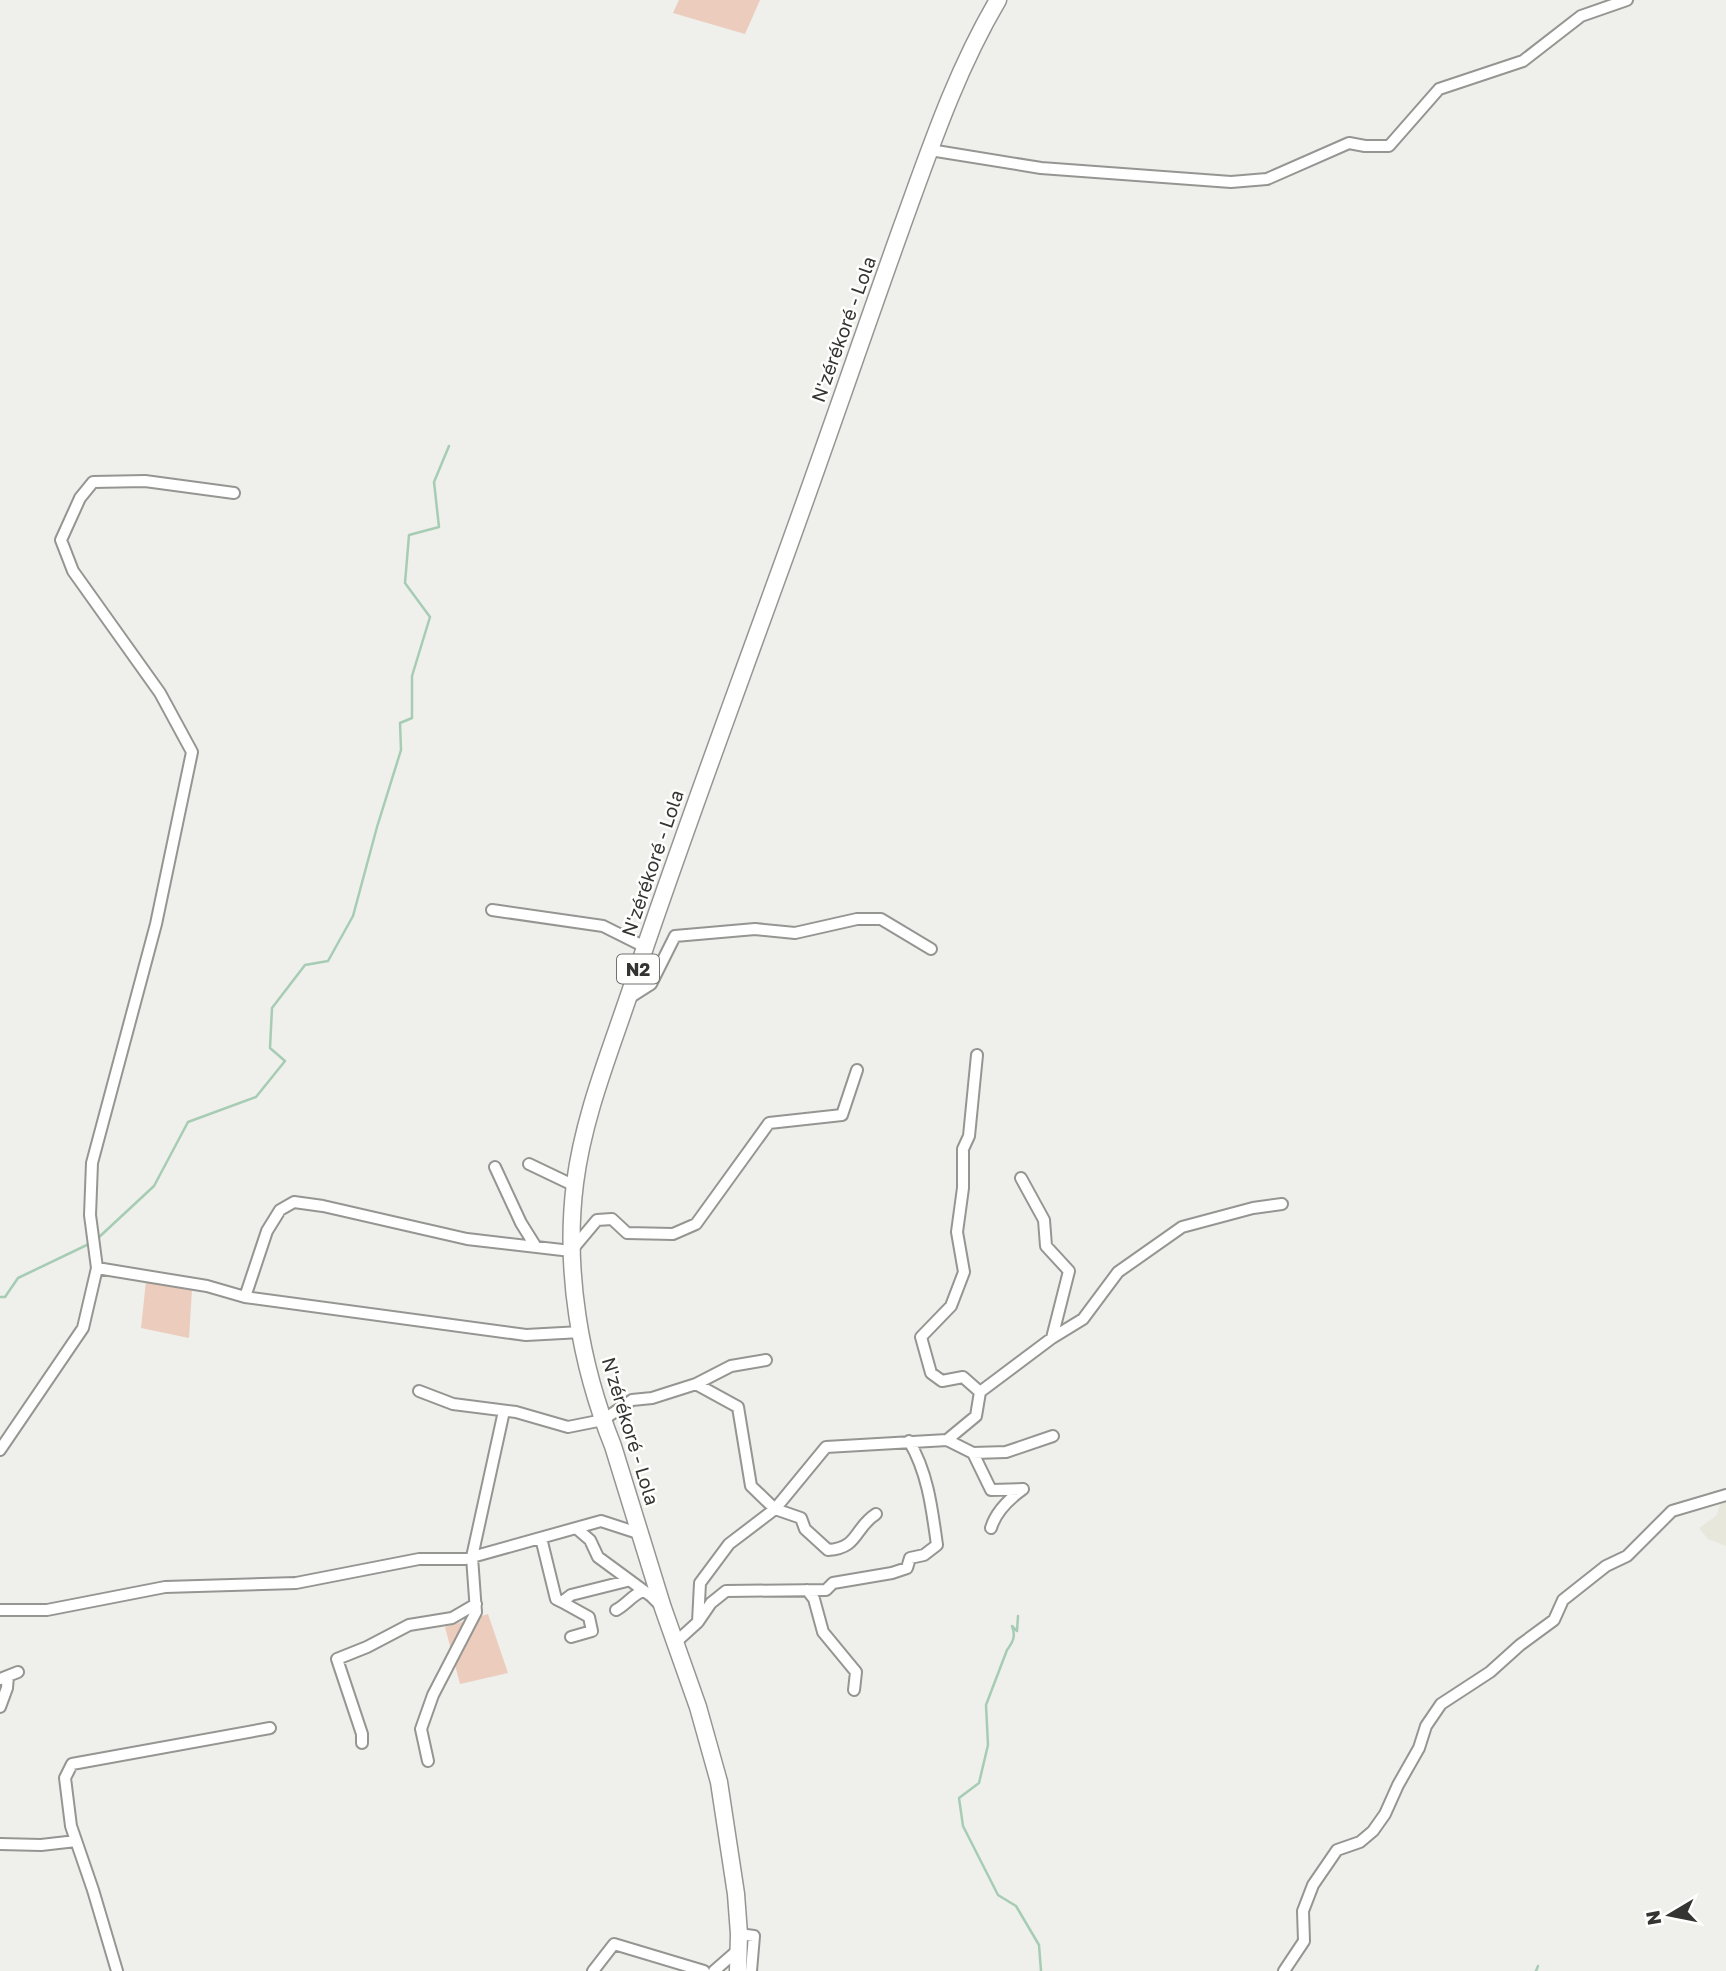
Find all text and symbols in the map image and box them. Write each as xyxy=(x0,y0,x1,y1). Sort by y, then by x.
street label: N'zérékoré - Lola xyxy=(806,253,880,405)
street label: N'zérékoré - Lola xyxy=(616,787,688,939)
road number: N2 xyxy=(617,954,659,984)
street label: N'zérékoré - Lola xyxy=(598,1354,664,1508)
north arrow xyxy=(1635,1880,1705,1950)
text: N xyxy=(1640,1909,1665,1927)

